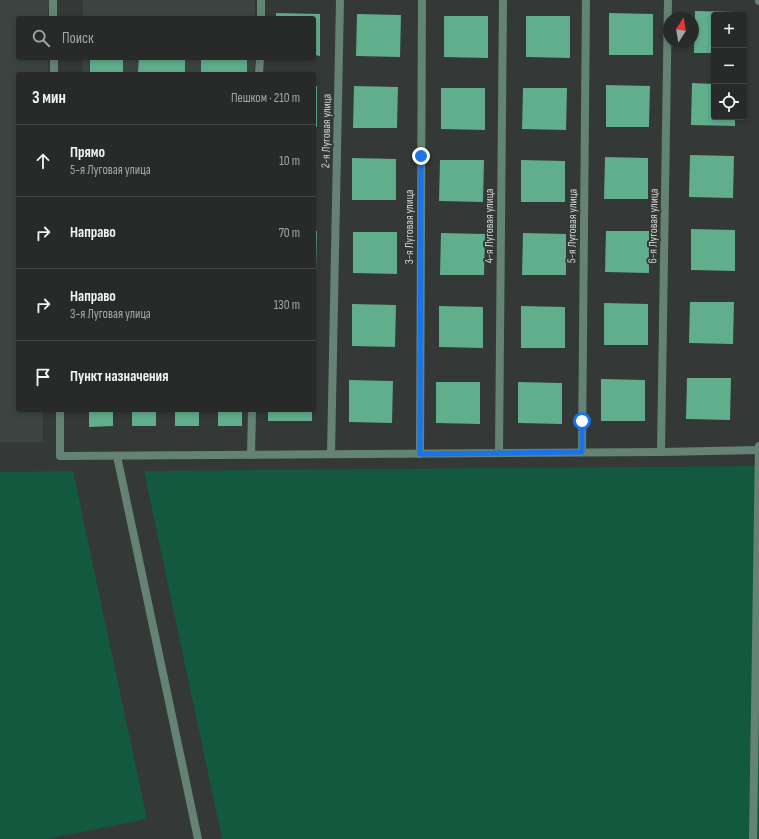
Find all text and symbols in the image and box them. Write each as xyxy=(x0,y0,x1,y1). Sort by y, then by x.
north arrow xyxy=(663,12,699,48)
map controls xyxy=(711,12,747,120)
button: + xyxy=(711,12,747,48)
search box xyxy=(16,16,316,60)
icon: search xyxy=(30,27,52,49)
text: Поиск xyxy=(62,29,94,48)
button: − xyxy=(711,48,747,84)
button: locate xyxy=(711,84,747,120)
text: 3 мин xyxy=(32,88,66,108)
text: Пешком · 210 m xyxy=(231,90,300,106)
street label: 2-я Луговая улица xyxy=(318,93,335,168)
text: Прямо xyxy=(70,143,105,162)
route end xyxy=(412,147,430,165)
icon: ahead xyxy=(32,150,54,172)
text: 10 m xyxy=(279,153,300,169)
text: 5-я Луговая улица xyxy=(70,162,151,178)
street label: 4-я Луговая улица xyxy=(482,188,497,263)
street label: 5-я Луговая улица xyxy=(564,188,581,263)
street label: 6-я Луговая улица xyxy=(645,188,662,264)
street label: 3-я Луговая улица xyxy=(402,189,417,264)
icon: right xyxy=(32,222,54,244)
text: Направо xyxy=(70,223,116,242)
text: 70 m xyxy=(279,225,300,241)
text: Направо xyxy=(70,287,116,306)
icon: right xyxy=(32,294,54,316)
text: 130 m xyxy=(274,297,300,313)
text: 3-я Луговая улица xyxy=(70,306,151,322)
icon: arrive xyxy=(32,366,54,388)
text: Пункт назначения xyxy=(70,367,168,386)
route start xyxy=(573,412,591,430)

